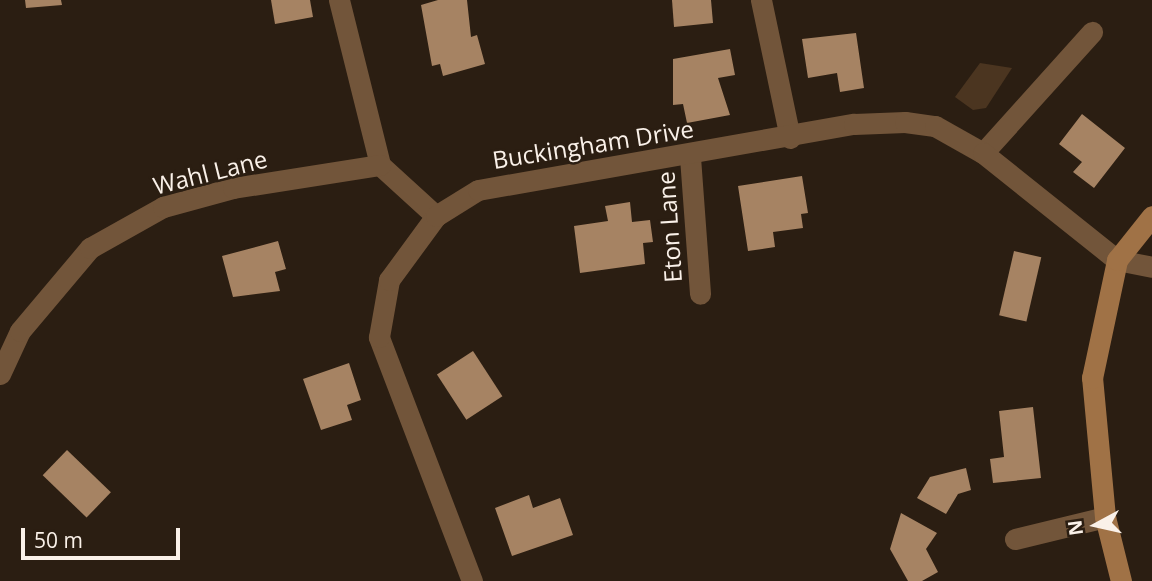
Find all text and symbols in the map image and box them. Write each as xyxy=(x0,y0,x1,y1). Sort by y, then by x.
street label: Buckingham Drive xyxy=(490,114,696,174)
street label: Wahl Lane xyxy=(150,144,270,200)
street label: Eton Lane xyxy=(651,170,687,284)
north arrow xyxy=(1061,490,1131,560)
scale bar xyxy=(24,514,184,558)
text: N xyxy=(1061,518,1089,537)
text: 50 m xyxy=(34,526,83,554)

